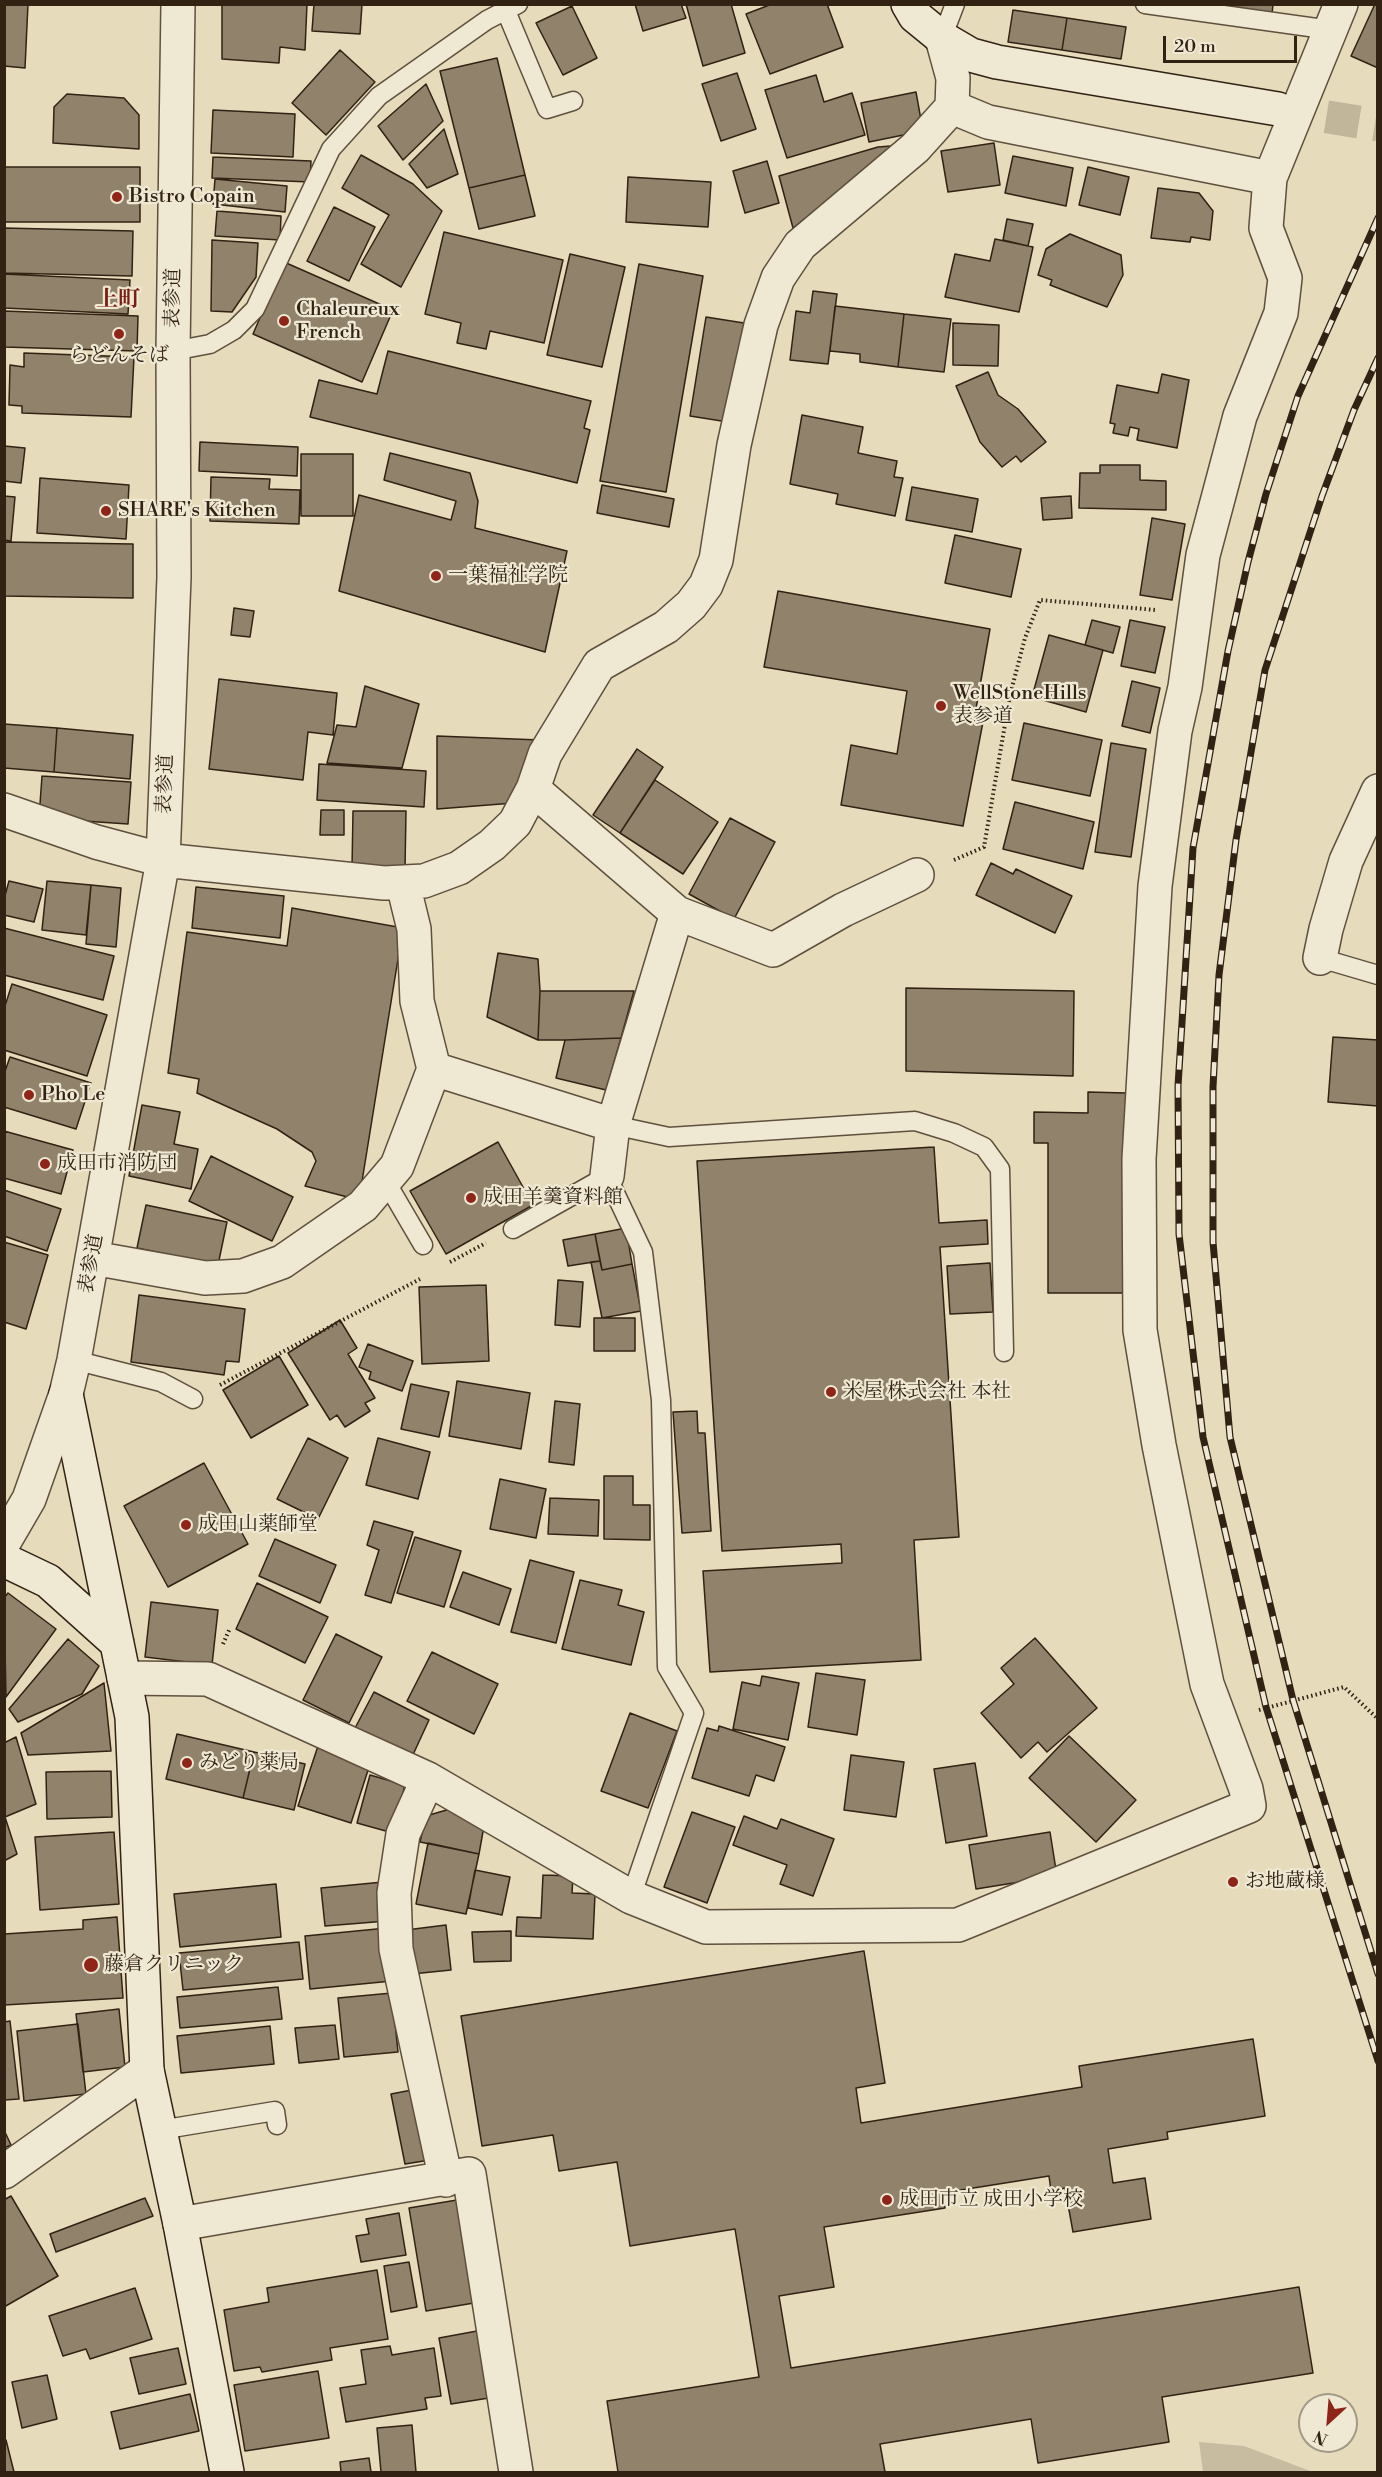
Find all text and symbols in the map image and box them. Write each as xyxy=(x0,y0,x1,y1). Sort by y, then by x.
scale bar xyxy=(1166,24,1300,62)
text: 20 m xyxy=(1174,35,1216,58)
place label: Bistro Copain xyxy=(129,185,255,209)
marker: Bistro Copain xyxy=(110,190,124,204)
street label: 表参道 xyxy=(161,268,187,328)
district label: 上町 xyxy=(96,288,140,314)
place label: Chaleureux French xyxy=(296,298,399,345)
marker: Chaleureux French xyxy=(277,314,291,328)
marker: らどんそば xyxy=(112,327,126,341)
place label: らどんそば xyxy=(69,344,169,368)
place label: SHARE's Kitchen xyxy=(118,499,276,523)
marker: SHARE's Kitchen xyxy=(99,504,113,518)
place label: 一葉福祉学院 xyxy=(448,564,568,588)
marker: 一葉福祉学院 xyxy=(429,569,443,583)
place label: WellStoneHills 表参道 xyxy=(953,682,1087,729)
marker: WellStoneHills 表参道 xyxy=(934,699,948,713)
street label: 表参道 xyxy=(153,754,179,814)
place label: Pho Le xyxy=(41,1083,105,1107)
marker: Pho Le xyxy=(22,1088,36,1102)
place label: 成田市消防団 xyxy=(57,1152,177,1176)
marker: 成田市消防団 xyxy=(38,1157,52,1171)
place label: 成田羊羹資料館 xyxy=(483,1186,623,1210)
marker: 成田羊羹資料館 xyxy=(464,1191,478,1205)
street label: 表参道 xyxy=(75,1232,109,1296)
place label: 米屋 株式会社 本社 xyxy=(843,1380,1011,1404)
marker: 米屋 株式会社 本社 xyxy=(824,1385,838,1399)
place label: 成田山薬師堂 xyxy=(198,1513,318,1537)
marker: 成田山薬師堂 xyxy=(179,1518,193,1532)
place label: みどり薬局 xyxy=(199,1751,299,1775)
marker: みどり薬局 xyxy=(180,1756,194,1770)
place label: お地蔵様 xyxy=(1245,1870,1325,1894)
marker: お地蔵様 xyxy=(1226,1875,1240,1889)
place label: 藤倉クリニック xyxy=(104,1953,244,1977)
marker: 藤倉クリニック xyxy=(82,1956,100,1974)
place label: 成田市立 成田小学校 xyxy=(899,2188,1083,2212)
marker: 成田市立 成田小学校 xyxy=(880,2193,894,2207)
north arrow xyxy=(1298,2393,1358,2453)
text: N xyxy=(1311,2426,1331,2449)

